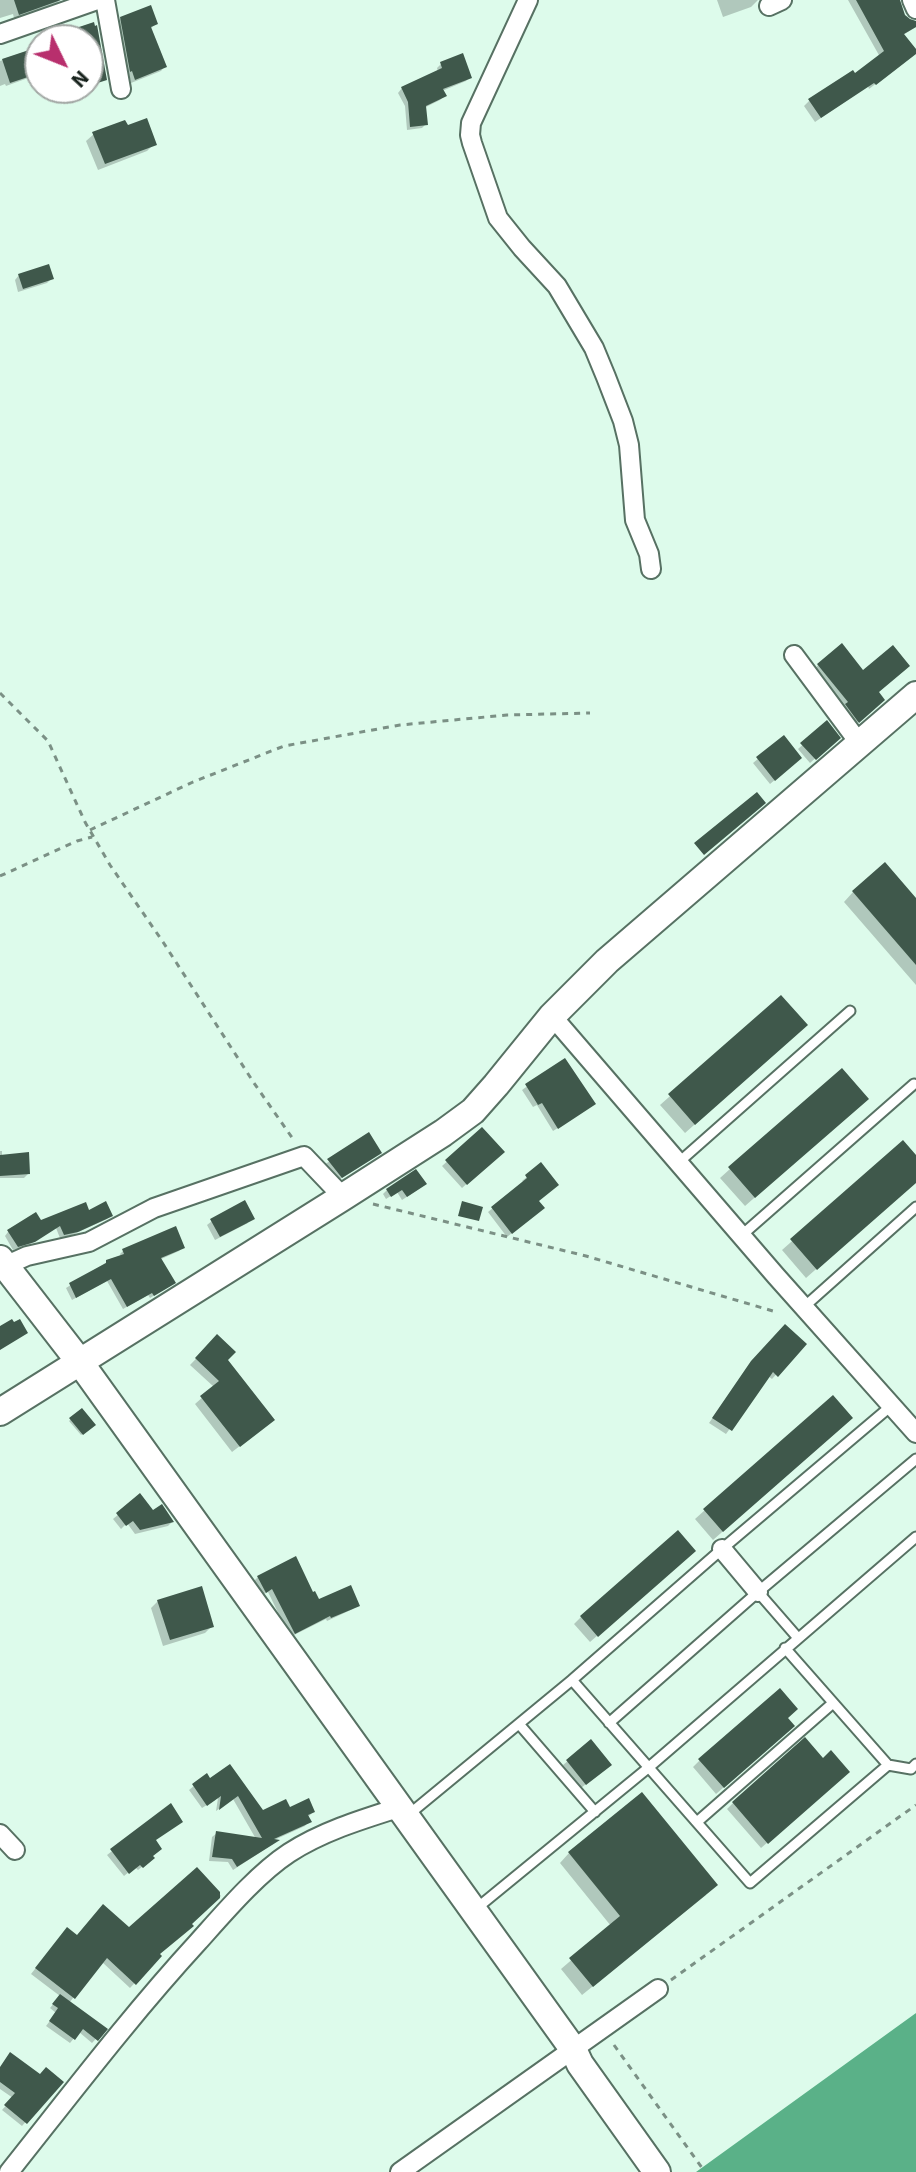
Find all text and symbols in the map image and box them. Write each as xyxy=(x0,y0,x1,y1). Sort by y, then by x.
north arrow xyxy=(24,24,104,104)
text: N xyxy=(63,63,97,95)

